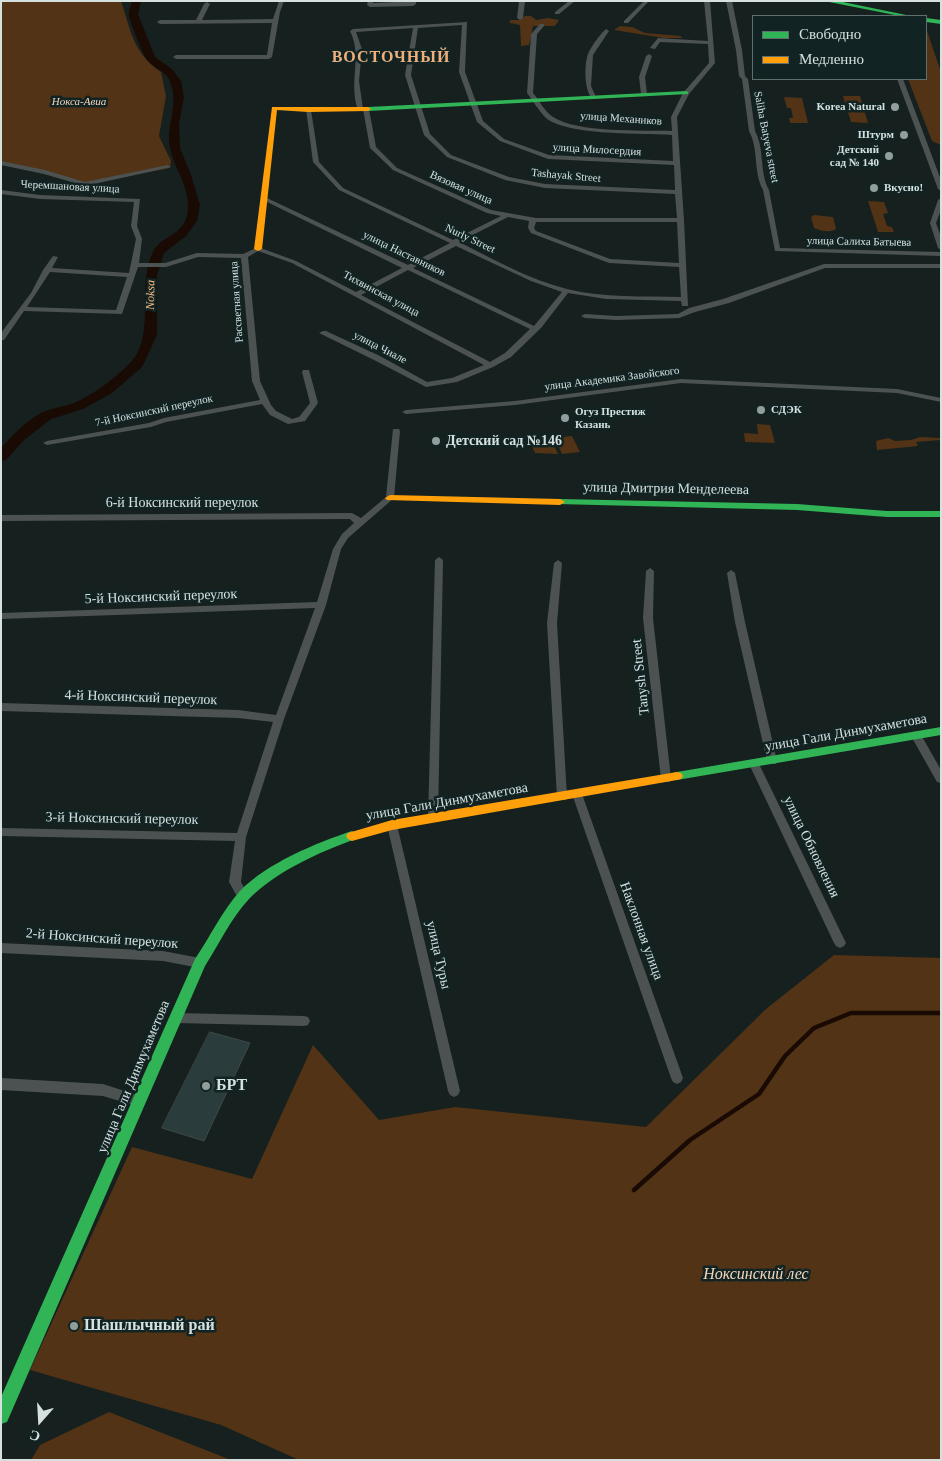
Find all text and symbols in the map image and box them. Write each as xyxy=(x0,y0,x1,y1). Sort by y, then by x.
legend xyxy=(752,15,927,80)
text: Свободно xyxy=(799,26,861,42)
district label: ВОСТОЧНЫЙ xyxy=(331,48,451,68)
text: Медленно xyxy=(799,51,864,67)
street label: Saliha Batyeva street xyxy=(751,90,781,184)
park label: Нокса-Авиа xyxy=(52,95,106,109)
place label: Korea Natural xyxy=(816,100,885,114)
marker: Korea Natural xyxy=(889,101,901,113)
street label: улица Механиков xyxy=(580,110,662,128)
place label: Штурм xyxy=(858,128,894,142)
marker: Штурм xyxy=(898,129,910,141)
street label: улица Милосердия xyxy=(552,141,642,159)
place label: Детский сад № 140 xyxy=(830,143,879,169)
marker: Детский сад № 140 xyxy=(883,150,895,162)
street label: Tashayak Street xyxy=(531,166,601,186)
street label: Вязовая улица xyxy=(428,168,494,208)
street label: Черемшановая улица xyxy=(20,178,120,196)
place label: Вкусно! xyxy=(884,181,923,195)
marker: Вкусно! xyxy=(868,182,880,194)
street label: Nurly Street xyxy=(443,222,497,256)
street label: улица Наставников xyxy=(361,228,447,280)
street label: улица Салиха Батыева xyxy=(807,234,911,250)
street label: Рассветная улица xyxy=(228,261,246,343)
street label: Тихвинская улица xyxy=(341,268,421,320)
water label: Noksa xyxy=(144,280,158,310)
street label: улица Чиале xyxy=(351,329,409,367)
street label: улица Академика Завойского xyxy=(544,364,680,394)
street label: 7-й Ноксинский переулок xyxy=(94,392,214,430)
place label: СДЭК xyxy=(771,403,802,417)
marker: СДЭК xyxy=(755,404,767,416)
place label: Огуз Престиж Казань xyxy=(575,405,646,431)
marker: Огуз Престиж Казань xyxy=(559,412,571,424)
place label: Детский сад №146 xyxy=(446,433,562,449)
marker: Детский сад №146 xyxy=(430,435,442,447)
street label: улица Дмитрия Менделеева xyxy=(583,479,749,499)
street label: 6-й Ноксинский переулок xyxy=(106,495,258,511)
street label: 5-й Ноксинский переулок xyxy=(84,586,238,608)
street label: Tanysh Street xyxy=(629,638,653,716)
street label: 4-й Ноксинский переулок xyxy=(64,687,218,709)
street label: улица Гали Динмухаметова xyxy=(764,710,928,756)
street label: улица Гали Динмухаметова xyxy=(365,779,529,825)
street label: улица Обновления xyxy=(779,794,843,900)
street label: 3-й Ноксинский переулок xyxy=(46,809,198,829)
street label: Наклонная улица xyxy=(616,880,666,982)
street label: улица Туры xyxy=(422,919,454,991)
street label: 2-й Ноксинский переулок xyxy=(25,925,179,953)
street label: улица Гали Динмухаметова xyxy=(94,998,174,1156)
place label: БРТ xyxy=(216,1076,247,1096)
marker: БРТ xyxy=(200,1080,212,1092)
park label: Ноксинский лес xyxy=(703,1265,809,1285)
place label: Шашлычный рай xyxy=(84,1316,215,1336)
marker: Шашлычный рай xyxy=(68,1320,80,1332)
north arrow xyxy=(15,1396,65,1446)
text: С xyxy=(28,1427,42,1444)

